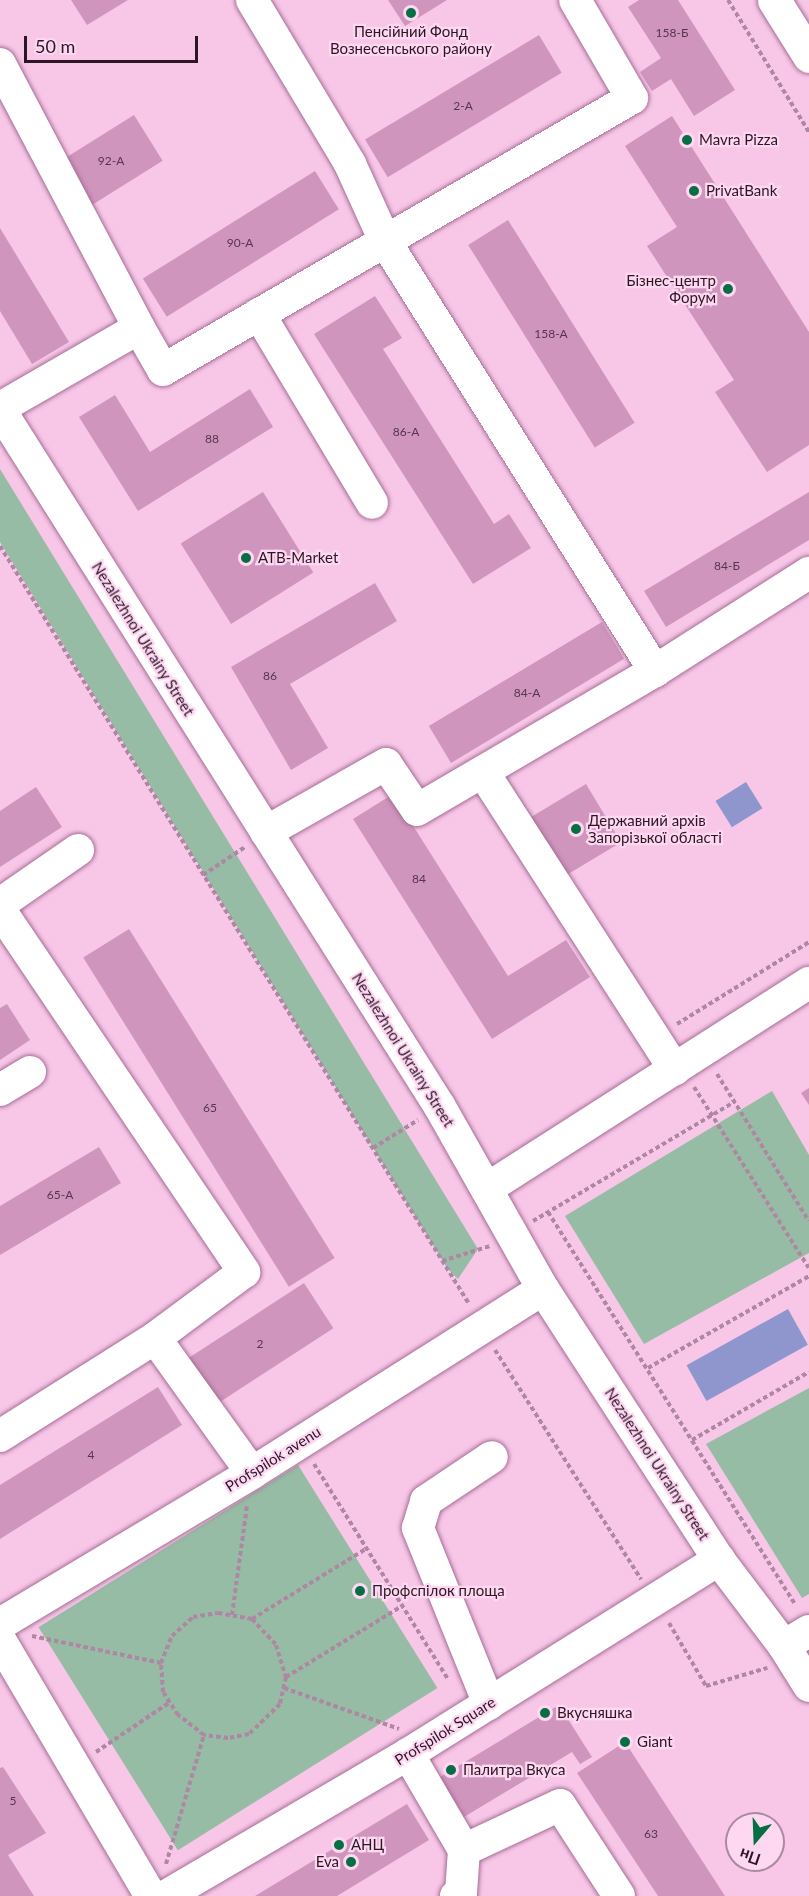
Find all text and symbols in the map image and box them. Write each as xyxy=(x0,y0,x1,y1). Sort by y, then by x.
marker: Пенсійний Фонд Вознесенського району xyxy=(404,6,418,20)
place label: Пенсійний Фонд Вознесенського району xyxy=(330,22,492,57)
scale bar xyxy=(27,24,201,62)
house number: 158-Б xyxy=(656,26,688,40)
text: 50 m xyxy=(35,35,75,57)
house number: 2-А xyxy=(453,99,473,113)
place label: Mavra Pizza xyxy=(699,131,778,149)
marker: Mavra Pizza xyxy=(680,133,694,147)
house number: 92-А xyxy=(98,154,124,168)
place label: PrivatBank xyxy=(706,182,777,200)
marker: PrivatBank xyxy=(687,184,701,198)
house number: 90-А xyxy=(227,236,253,250)
place label: Бізнес-центр Форум xyxy=(626,271,716,306)
marker: Бізнес-центр Форум xyxy=(721,282,735,296)
house number: 158-А xyxy=(534,327,568,341)
house number: 86-А xyxy=(393,425,419,439)
house number: 88 xyxy=(205,432,219,446)
place label: ATB-Market xyxy=(258,549,338,567)
marker: ATB-Market xyxy=(239,551,253,565)
street label: Nezalezhnoi Ukrainy Street xyxy=(88,559,198,719)
house number: 84-Б xyxy=(714,559,740,573)
house number: 86 xyxy=(263,669,277,683)
house number: 84-А xyxy=(514,686,540,700)
place label: Державний архів Запорізької області xyxy=(588,811,722,846)
marker: Державний архів Запорізької області xyxy=(569,822,583,836)
house number: 84 xyxy=(412,872,426,886)
street label: Nezalezhnoi Ukrainy Street xyxy=(348,970,458,1130)
house number: 65 xyxy=(203,1101,217,1115)
house number: 65-А xyxy=(47,1188,73,1202)
house number: 2 xyxy=(257,1337,263,1351)
street label: Nezalezhnoi Ukrainy Street xyxy=(601,1384,713,1544)
street label: Profspilok avenu xyxy=(222,1422,324,1496)
house number: 4 xyxy=(88,1448,94,1462)
place label: Профспілок площа xyxy=(372,1582,505,1600)
marker: Профспілок площа xyxy=(353,1584,367,1598)
street label: Profspilok Square xyxy=(391,1693,499,1769)
place label: Вкусняшка xyxy=(557,1704,632,1722)
marker: Вкусняшка xyxy=(538,1706,552,1720)
place label: Giant xyxy=(637,1733,673,1751)
marker: Giant xyxy=(618,1735,632,1749)
place label: Палитра Вкуса xyxy=(463,1761,565,1779)
marker: Палитра Вкуса xyxy=(444,1763,458,1777)
house number: 5 xyxy=(10,1794,16,1808)
north arrow xyxy=(725,1812,785,1872)
house number: 63 xyxy=(644,1827,658,1841)
place label: АНЦ xyxy=(351,1836,384,1854)
marker: АНЦ xyxy=(332,1838,346,1852)
text: Пн xyxy=(737,1845,763,1870)
place label: Eva xyxy=(316,1853,339,1871)
marker: Eva xyxy=(344,1855,358,1869)

